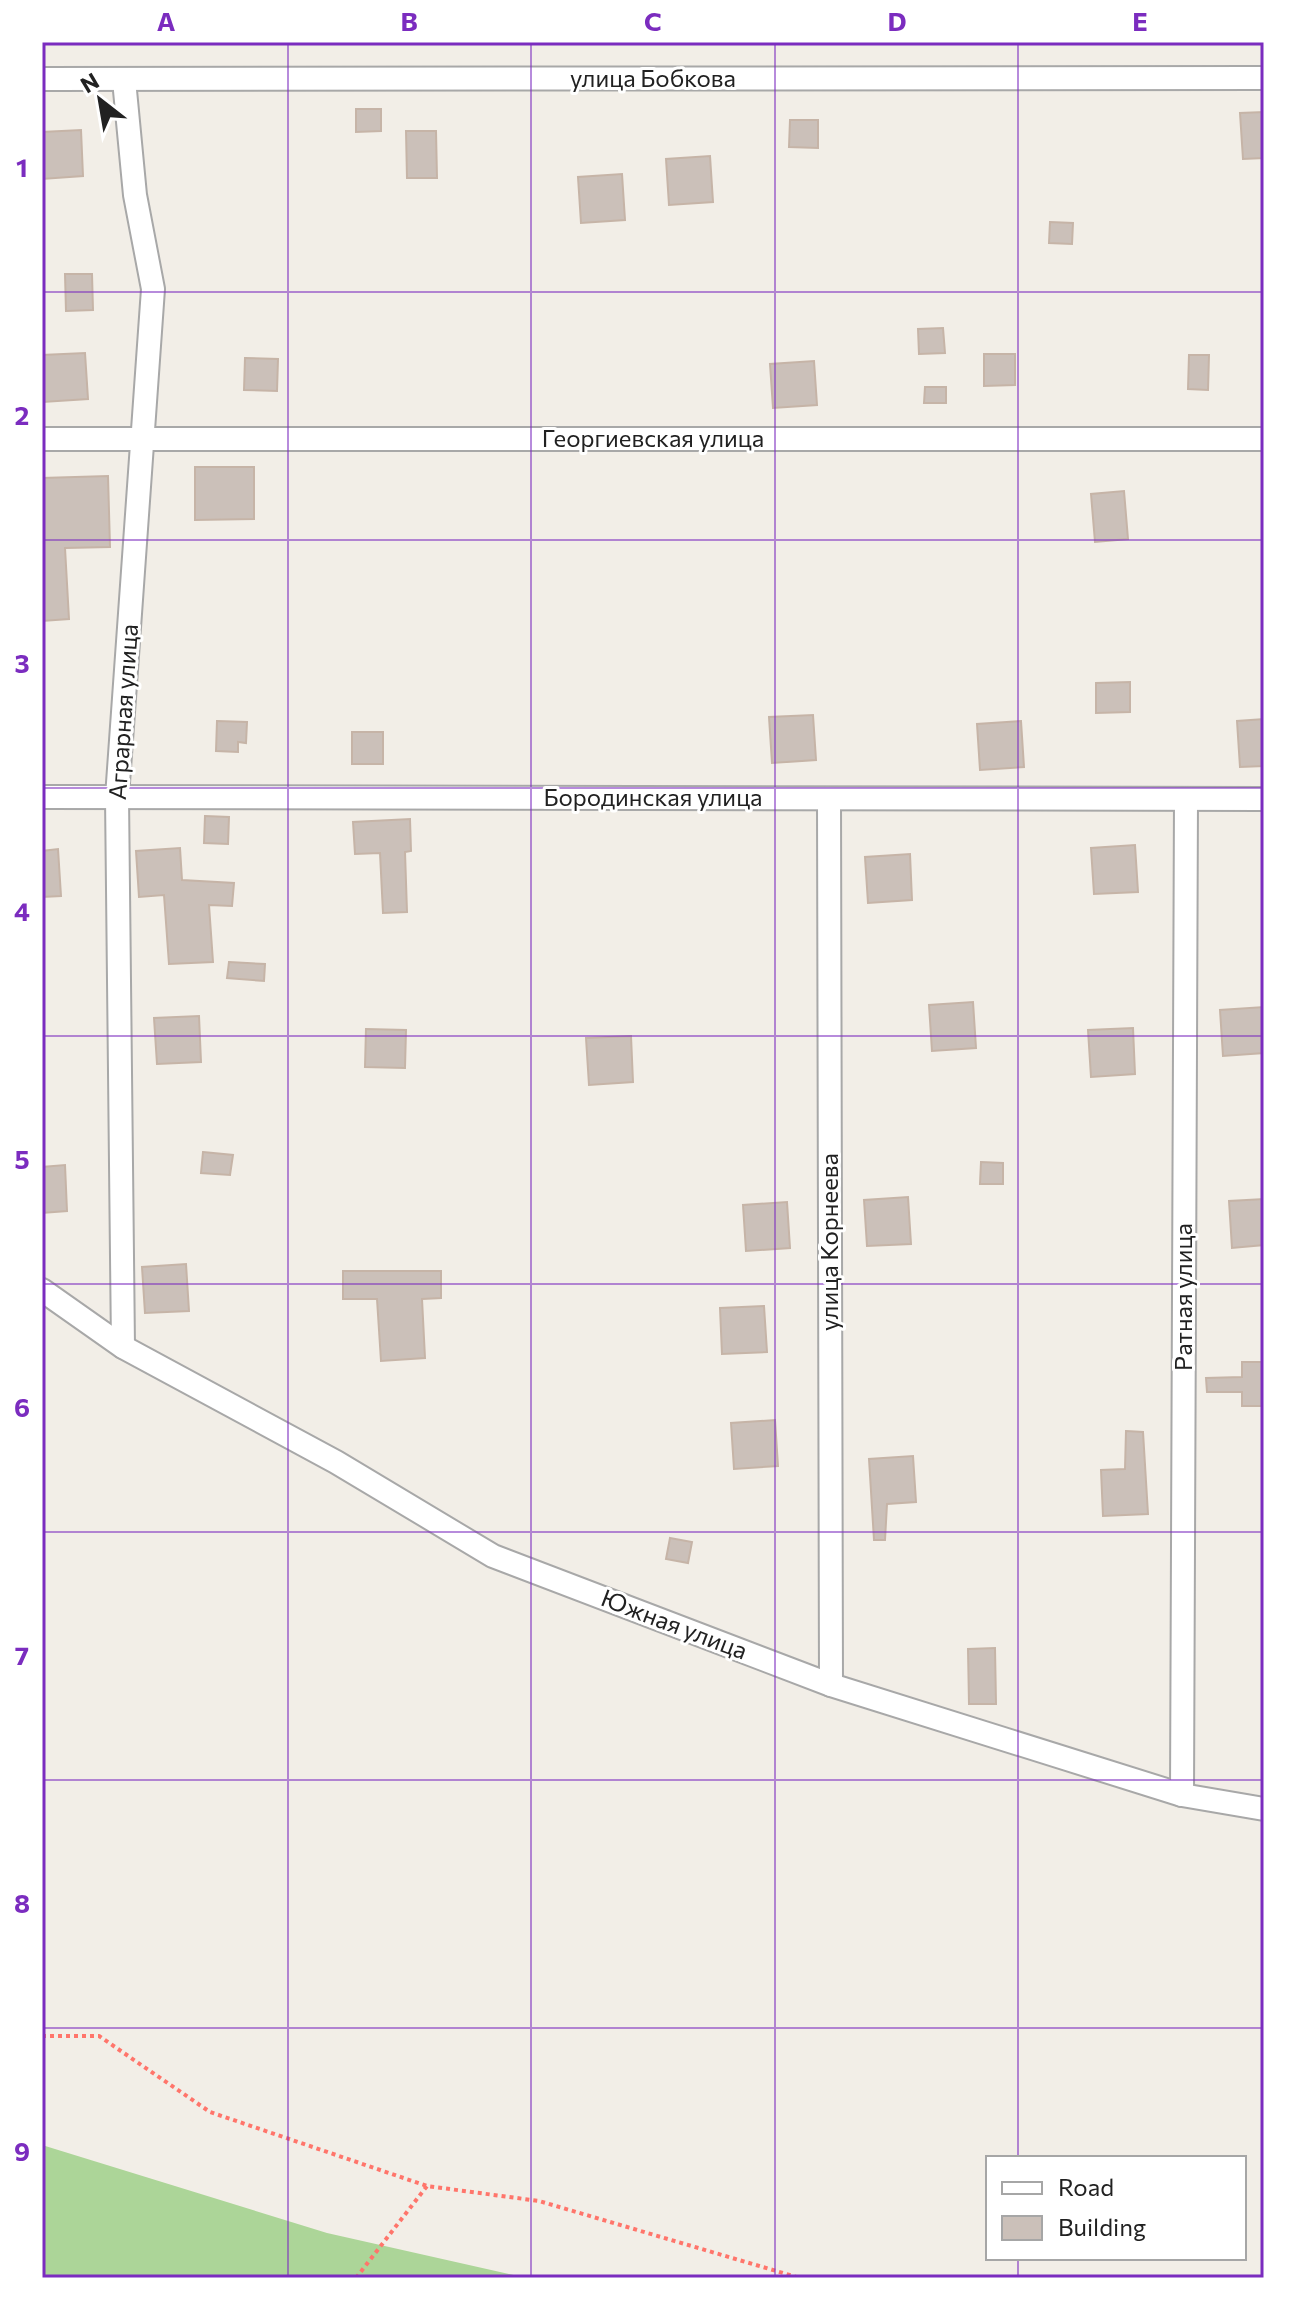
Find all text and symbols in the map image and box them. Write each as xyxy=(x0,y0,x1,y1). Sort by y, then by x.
text: A xyxy=(157,5,176,36)
text: B xyxy=(400,5,418,36)
text: C xyxy=(644,5,662,36)
text: D xyxy=(887,5,907,36)
text: E xyxy=(1132,5,1148,36)
north arrow xyxy=(60,60,140,140)
street label: улица Бобкова xyxy=(570,63,736,92)
text: N xyxy=(75,67,103,98)
text: 1 xyxy=(16,151,28,182)
text: 2 xyxy=(15,399,29,430)
street label: Георгиевская улица xyxy=(542,423,764,452)
street label: Аграрная улица xyxy=(102,623,143,801)
text: 3 xyxy=(14,647,30,678)
street label: Бородинская улица xyxy=(543,782,763,811)
text: 4 xyxy=(14,895,30,926)
text: 5 xyxy=(14,1143,30,1174)
street label: улица Корнеева xyxy=(814,1153,843,1331)
street label: Ратная улица xyxy=(1168,1223,1197,1371)
text: 6 xyxy=(14,1391,30,1422)
street label: Южная улица xyxy=(597,1582,752,1665)
text: 7 xyxy=(15,1639,29,1670)
text: 8 xyxy=(14,1887,30,1918)
text: 9 xyxy=(14,2135,30,2166)
legend xyxy=(986,2156,1246,2260)
text: Road xyxy=(1058,2172,1114,2201)
text: Building xyxy=(1058,2212,1146,2241)

